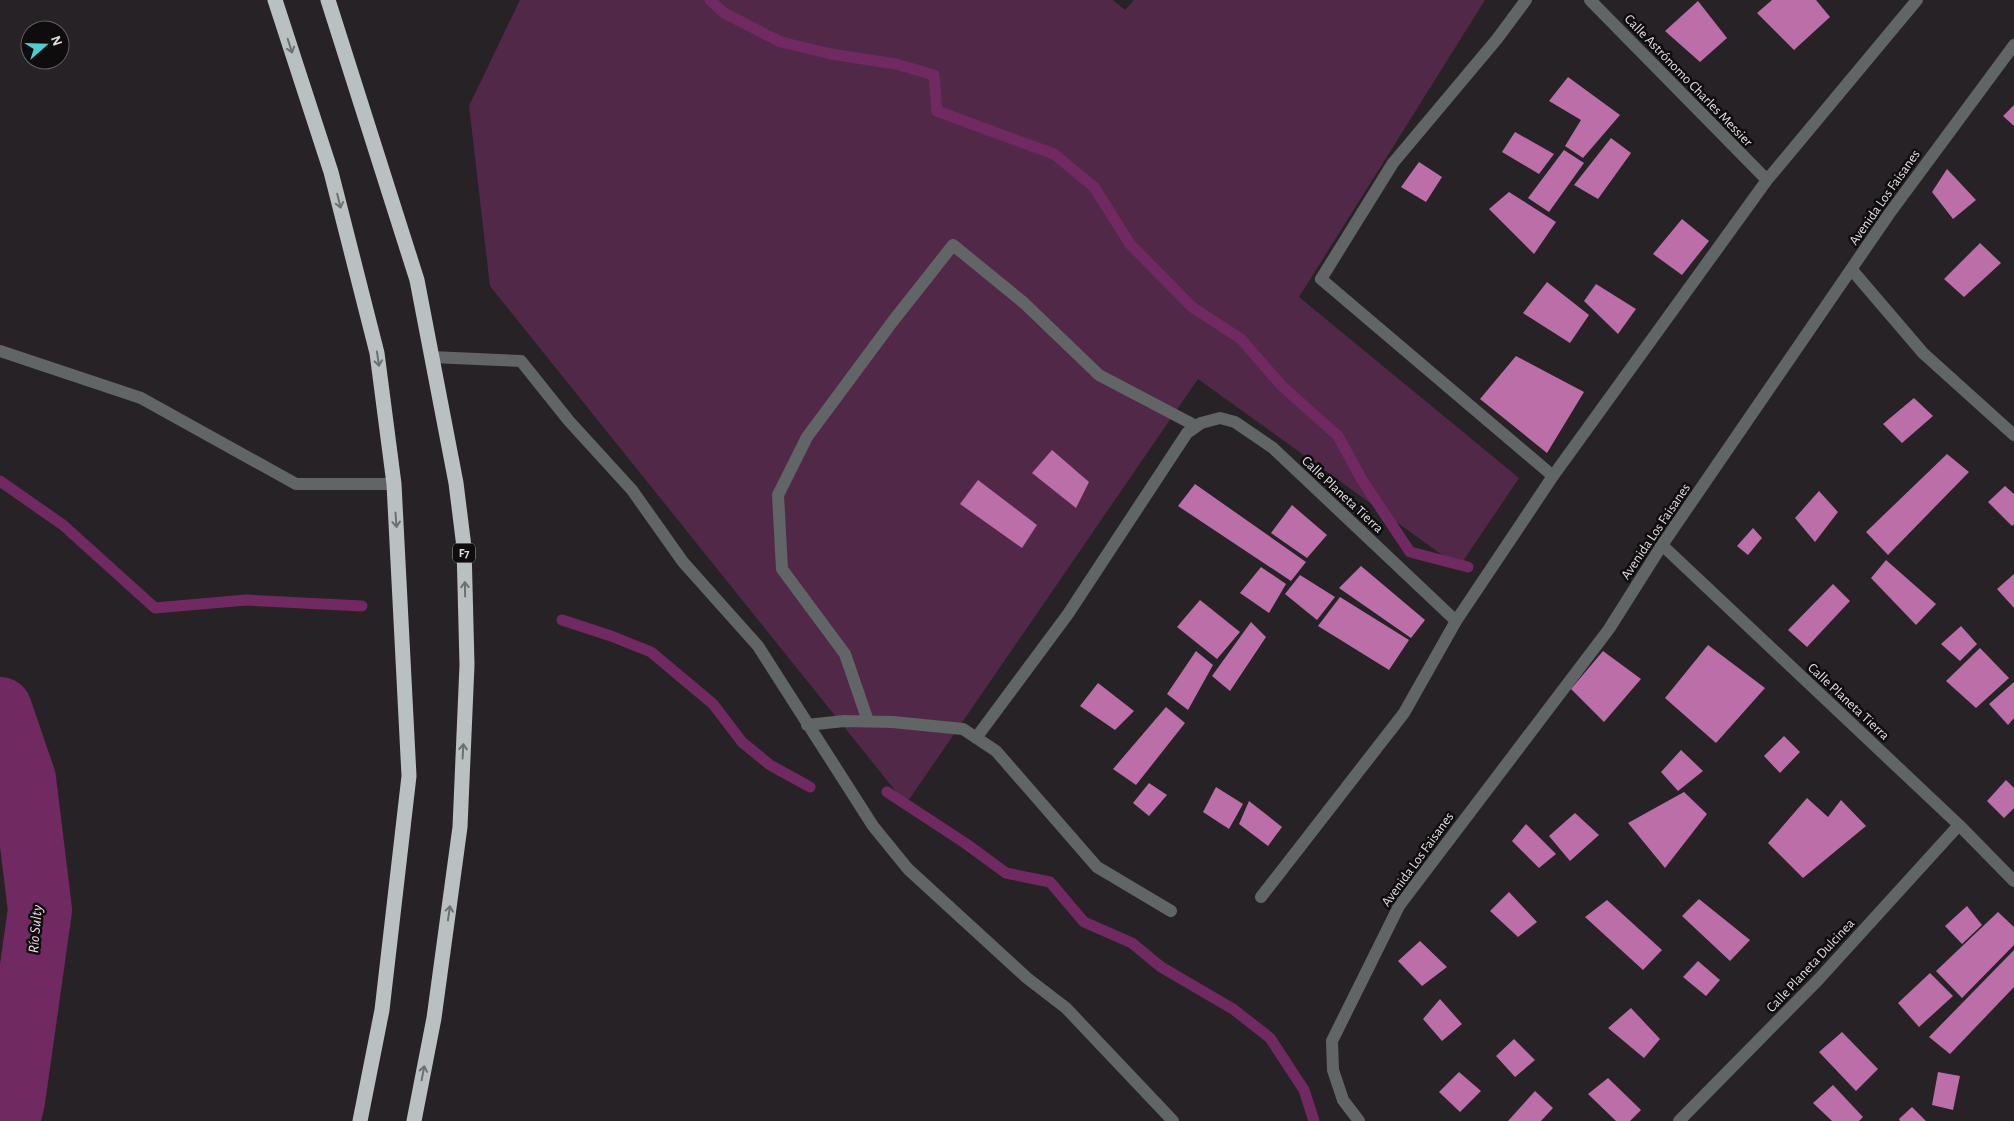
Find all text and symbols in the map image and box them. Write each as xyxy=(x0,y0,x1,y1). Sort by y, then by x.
street label: Calle Astrónomo Charles Messier xyxy=(1622,12,1755,150)
north arrow xyxy=(20,20,70,70)
text: N xyxy=(48,34,65,48)
one-way arrow xyxy=(286,38,295,54)
street label: Avenida Los Faisanes xyxy=(1847,147,1923,248)
one-way arrow xyxy=(335,193,344,209)
one-way arrow xyxy=(373,351,383,367)
street label: Calle Planeta Tierra xyxy=(1299,454,1386,536)
street label: Avenida Los Faisanes xyxy=(1619,481,1693,582)
one-way arrow xyxy=(392,512,401,528)
road number: F7 xyxy=(453,544,475,562)
one-way arrow xyxy=(461,581,470,597)
street label: Calle Planeta Tierra xyxy=(1805,661,1892,743)
one-way arrow xyxy=(459,743,468,759)
street label: Avenida Los Faisanes xyxy=(1379,810,1457,909)
water label: Río Sulty xyxy=(26,904,45,954)
one-way arrow xyxy=(444,905,454,921)
street label: Calle Planeta Dulcinea xyxy=(1764,916,1858,1015)
one-way arrow xyxy=(419,1066,429,1082)

